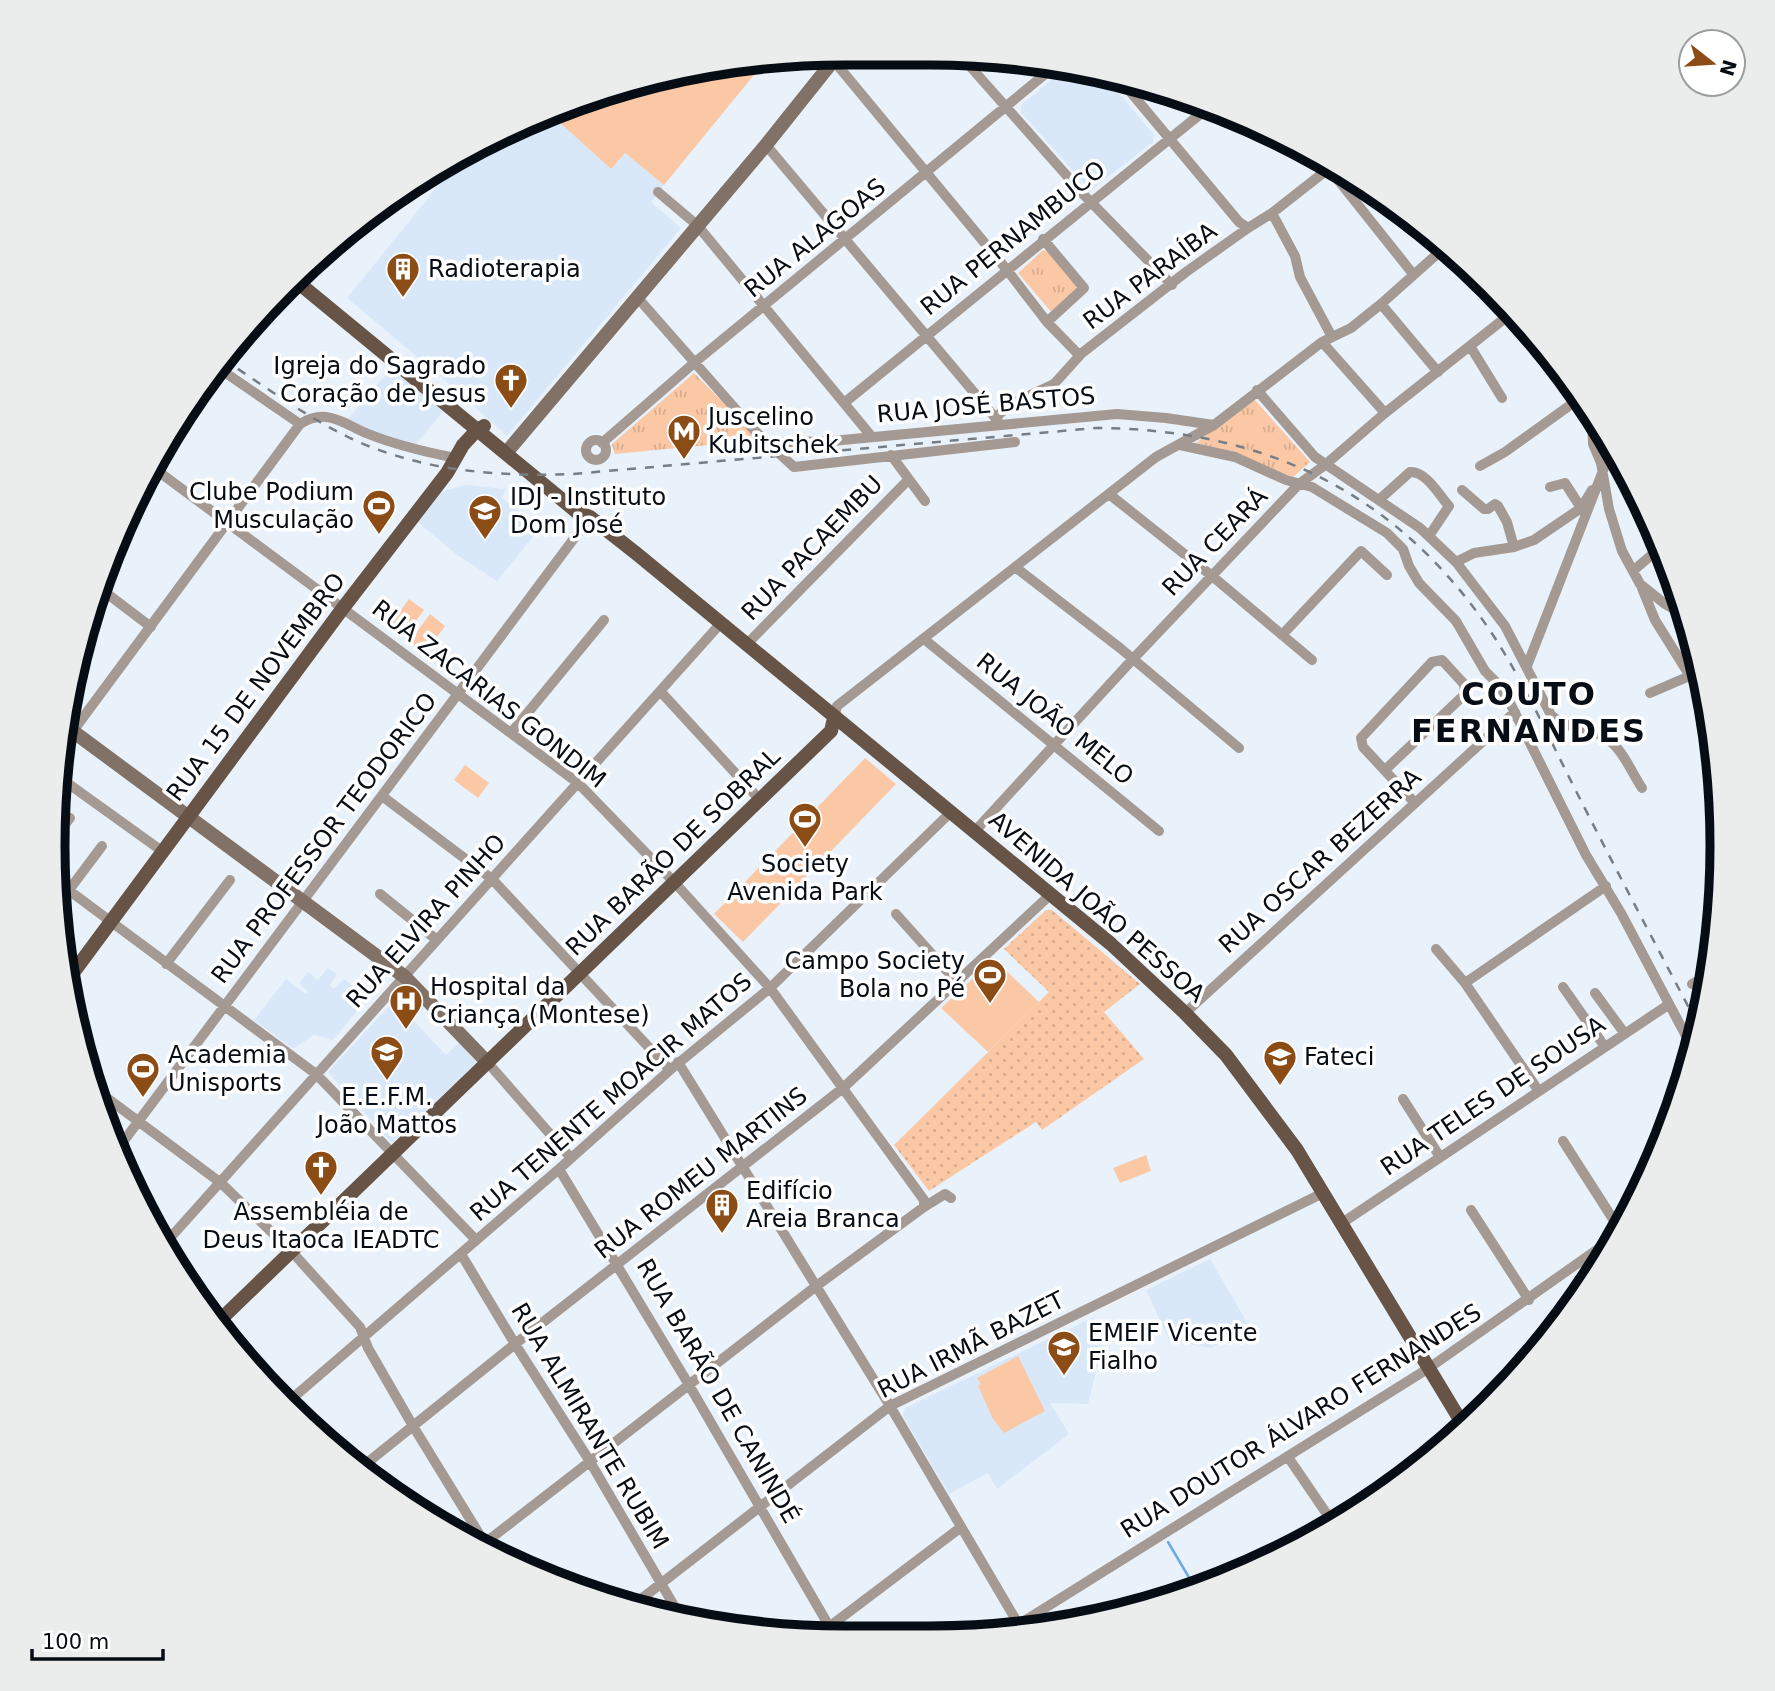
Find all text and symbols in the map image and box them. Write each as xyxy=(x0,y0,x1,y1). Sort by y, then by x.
north arrow xyxy=(1677,28,1747,98)
text: N xyxy=(1715,57,1741,79)
street label: RUA PERNAMBUCO xyxy=(915,155,1111,321)
street label: RUA ALAGOAS xyxy=(739,173,891,303)
street label: RUA PARAÍBA xyxy=(1077,216,1223,335)
building icon: Radioterapia xyxy=(384,250,422,299)
place label: Radioterapia xyxy=(428,255,581,283)
place label: Igreja do Sagrado Coração de Jesus xyxy=(273,352,486,408)
church icon: Igreja do Sagrado Coração de Jesus xyxy=(492,361,530,410)
street label: RUA JOSÉ BASTOS xyxy=(876,381,1096,428)
place label: Juscelino Kubitschek xyxy=(706,403,839,459)
metro station icon: Juscelino Kubitschek xyxy=(665,412,703,461)
street label: RUA PACAEMBU xyxy=(736,470,888,626)
place label: Clube Podium Musculação xyxy=(189,478,354,534)
street label: RUA CEARÁ xyxy=(1156,481,1274,602)
place label: IDJ - Instituto Dom José xyxy=(510,483,666,539)
sports icon: Clube Podium Musculação xyxy=(360,487,398,536)
school or university icon: IDJ - Instituto Dom José xyxy=(466,492,504,541)
street label: RUA 15 DE NOVEMBRO xyxy=(161,567,351,807)
street label: RUA ZACARIAS GONDIM xyxy=(367,594,611,794)
street label: RUA JOÃO MELO xyxy=(971,646,1140,791)
district label: COUTO FERNANDES xyxy=(1411,675,1647,750)
street label: RUA PROFESSOR TEODORICO xyxy=(206,687,442,989)
street label: RUA BARÃO DE SOBRAL xyxy=(559,740,786,962)
street label: RUA OSCAR BEZERRA xyxy=(1213,763,1427,959)
sports icon: Society Avenida Park xyxy=(786,800,824,849)
street label: AVENIDA JOÃO PESSOA xyxy=(983,804,1212,1009)
street label: RUA ELVIRA PINHO xyxy=(341,828,511,1014)
place label: Society Avenida Park xyxy=(727,850,883,906)
place label: Campo Society Bola no Pé xyxy=(784,947,965,1003)
sports icon: Campo Society Bola no Pé xyxy=(971,956,1009,1005)
street label: RUA TENENTE MOACIR MATOS xyxy=(464,967,758,1227)
place label: Hospital da Criança (Montese) xyxy=(430,973,650,1029)
hospital icon: Hospital da Criança (Montese) xyxy=(387,982,425,1031)
street label: RUA TELES DE SOUSA xyxy=(1375,1010,1611,1182)
school or university icon: E.E.F.M. João Mattos xyxy=(368,1033,406,1082)
school or university icon: Fateci xyxy=(1261,1038,1299,1087)
place label: Academia Unisports xyxy=(168,1041,287,1097)
place label: Fateci xyxy=(1304,1043,1374,1071)
sports icon: Academia Unisports xyxy=(124,1050,162,1099)
street label: RUA ROMEU MARTINS xyxy=(589,1081,813,1265)
place label: E.E.F.M. João Mattos xyxy=(315,1083,457,1139)
church icon: Assembléia de Deus Itaoca IEADTC xyxy=(302,1148,340,1197)
place label: Edifício Areia Branca xyxy=(746,1177,900,1233)
building icon: Edifício Areia Branca xyxy=(703,1186,741,1235)
place label: Assembléia de Deus Itaoca IEADTC xyxy=(202,1198,440,1254)
street label: RUA BARÃO DE CANINDÉ xyxy=(631,1253,807,1528)
street label: RUA IRMÃ BAZET xyxy=(872,1284,1069,1404)
street label: RUA DOUTOR ÁLVARO FERNANDES xyxy=(1115,1297,1486,1544)
street label: RUA ALMIRANTE RUBIM xyxy=(505,1298,675,1554)
place label: EMEIF Vicente Fialho xyxy=(1088,1319,1257,1375)
school or university icon: EMEIF Vicente Fialho xyxy=(1045,1328,1083,1377)
scale bar xyxy=(32,1618,163,1662)
text: 100 m xyxy=(42,1630,109,1654)

